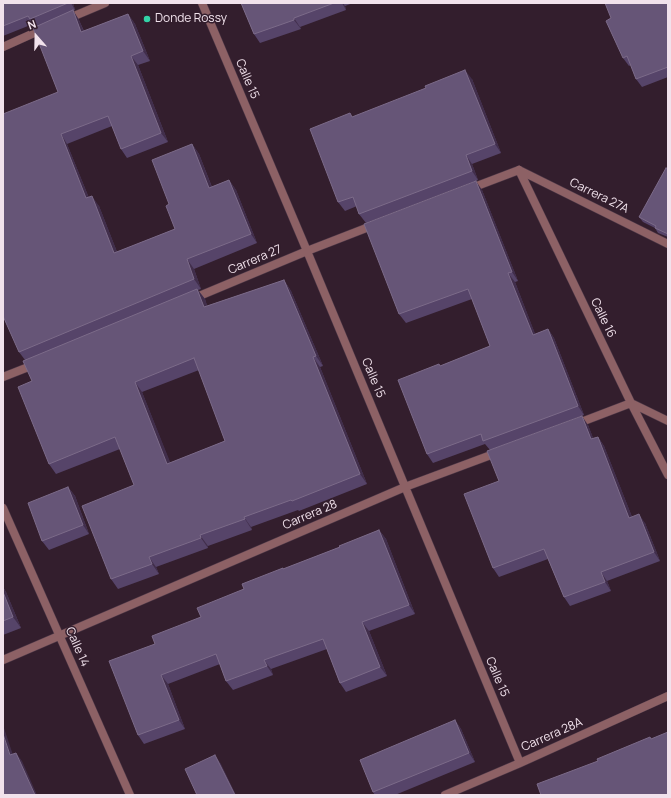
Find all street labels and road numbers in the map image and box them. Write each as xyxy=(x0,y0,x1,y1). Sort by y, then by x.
street label: Calle 15 xyxy=(232,57,262,101)
street label: Carrera 27A xyxy=(567,176,631,216)
street label: Carrera 27 xyxy=(226,242,284,278)
street label: Calle 16 xyxy=(587,296,619,340)
street label: Calle 15 xyxy=(358,356,388,400)
street label: Carrera 28 xyxy=(281,497,339,533)
street label: Calle 14 xyxy=(62,625,92,669)
street label: Calle 15 xyxy=(482,655,512,699)
street label: Carrera 28A xyxy=(519,715,585,755)

